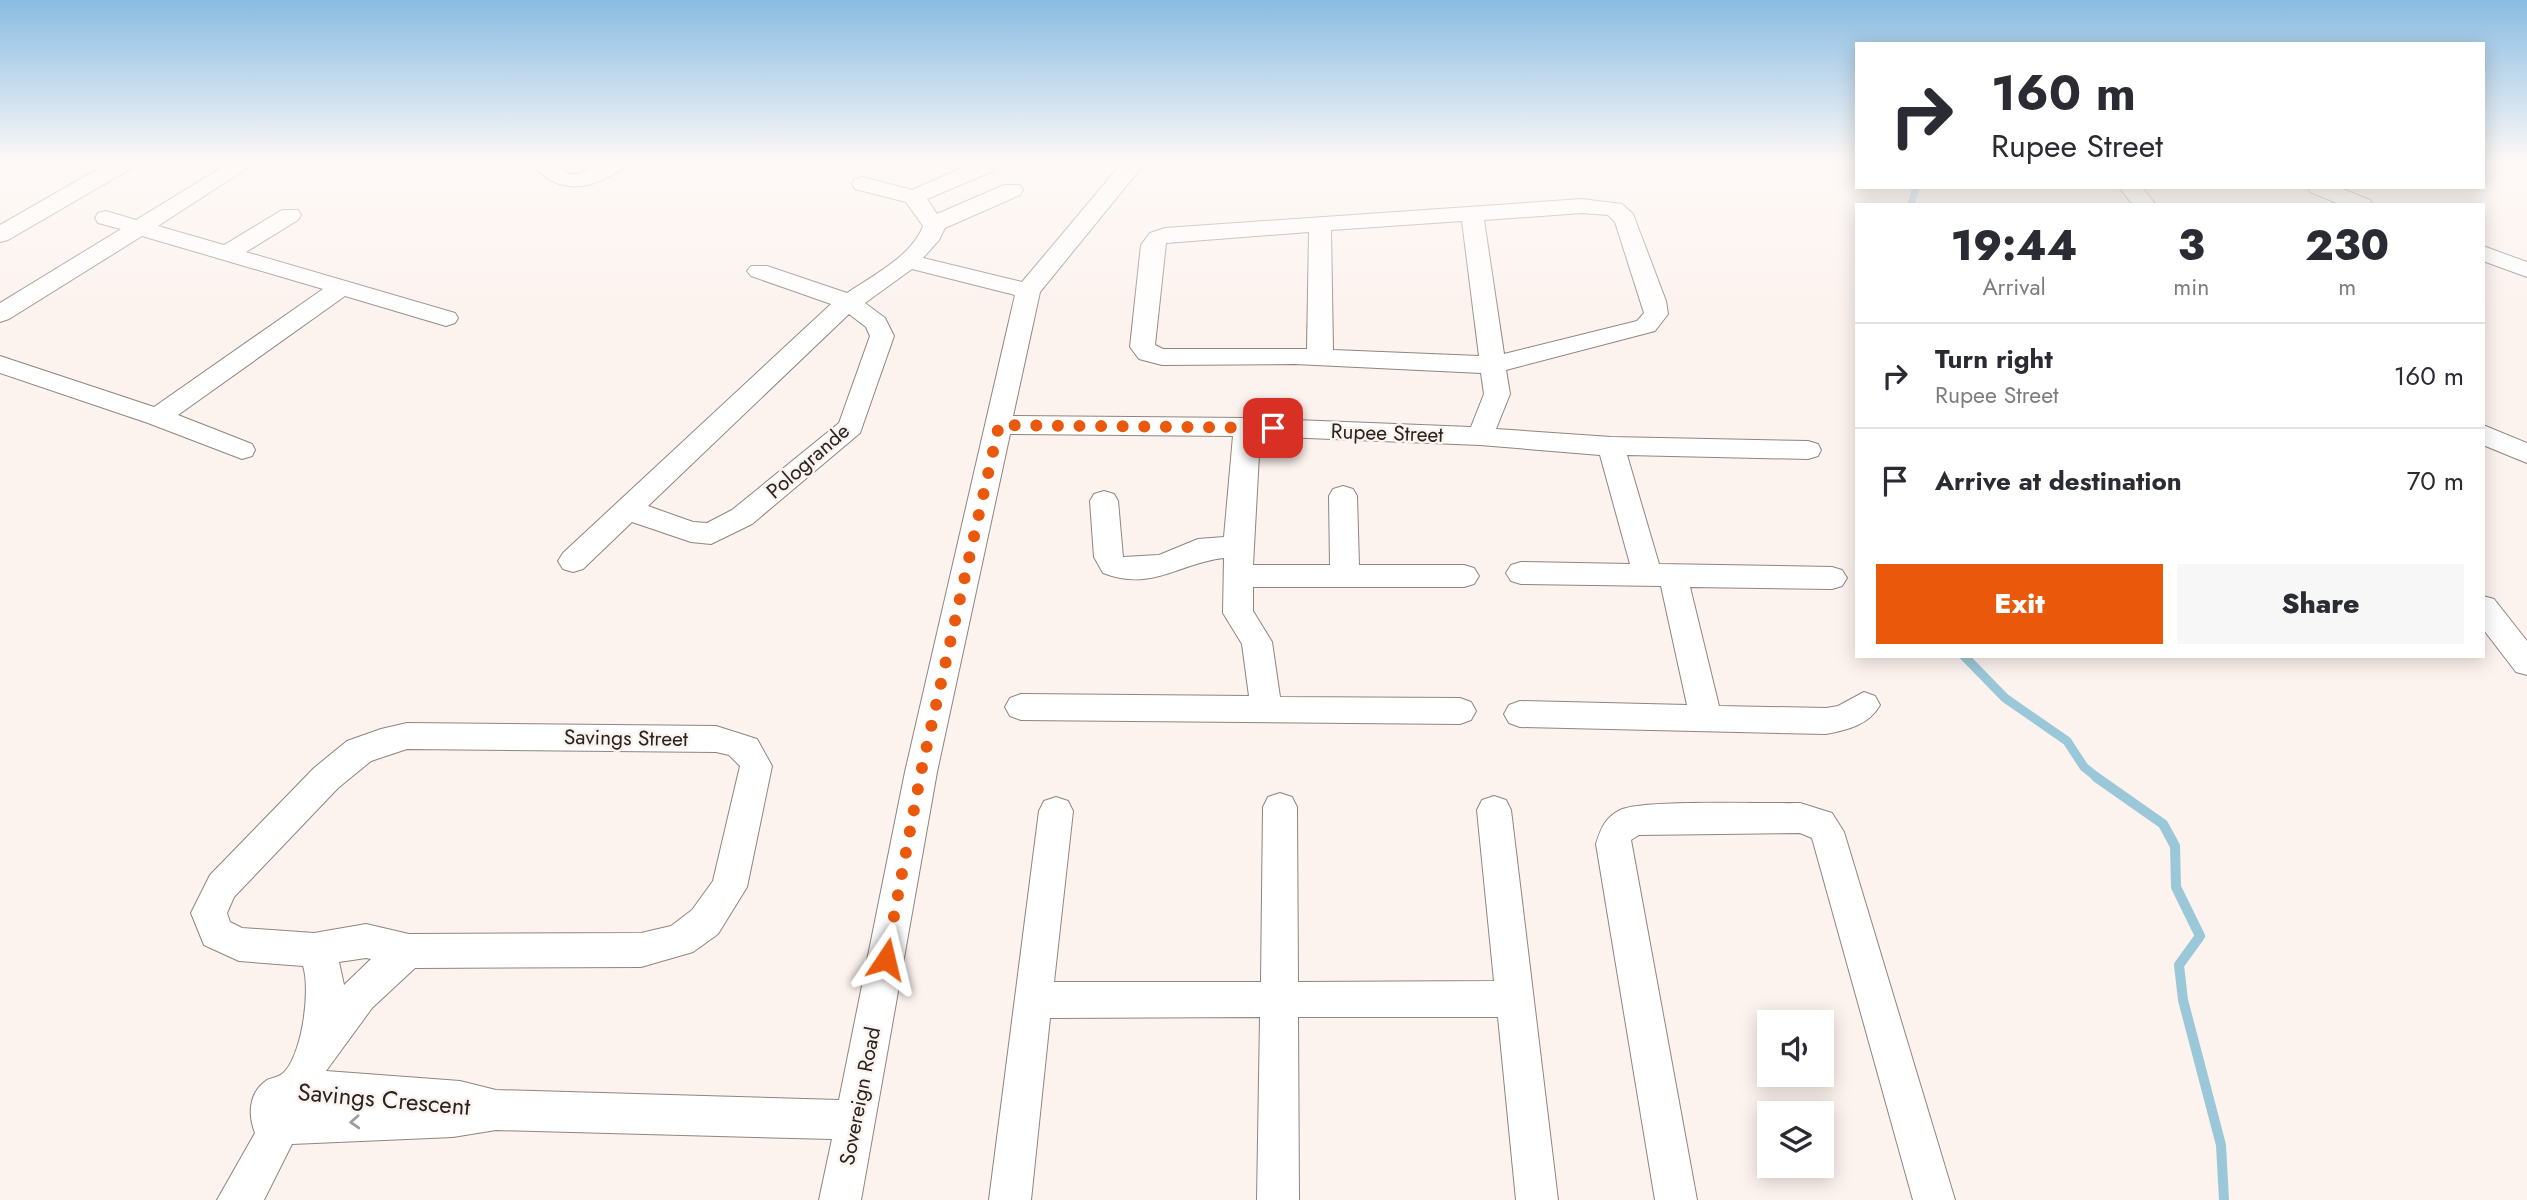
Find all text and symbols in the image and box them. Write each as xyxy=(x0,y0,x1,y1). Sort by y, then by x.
text: 160 m xyxy=(1991,58,2136,128)
icon: right xyxy=(1876,70,1967,161)
text: Rupee Street xyxy=(1991,123,2163,169)
text: 19:44 xyxy=(1951,215,2077,276)
text: 3 xyxy=(2178,215,2205,276)
text: 230 xyxy=(2305,215,2389,276)
text: Arrival xyxy=(1982,270,2046,304)
text: min xyxy=(2173,270,2209,304)
text: m xyxy=(2338,270,2356,304)
text: Turn right xyxy=(1935,340,2053,378)
icon: right xyxy=(1876,357,1914,395)
text: 160 m xyxy=(2394,357,2464,395)
text: Rupee Street xyxy=(1935,378,2059,412)
pin xyxy=(1243,398,1303,458)
icon: arrive xyxy=(1254,409,1292,447)
street label: Pologrande xyxy=(760,416,856,506)
street label: Rupee Street xyxy=(1330,416,1444,450)
icon: arrive xyxy=(1876,462,1914,500)
text: Arrive at destination xyxy=(1935,462,2182,500)
text: 70 m xyxy=(2407,462,2464,500)
button: Exit xyxy=(1876,564,2163,644)
button: Share xyxy=(2177,564,2464,644)
street label: Savings Street xyxy=(564,722,688,754)
position arrow xyxy=(849,922,923,996)
map controls xyxy=(1757,1010,1834,1178)
button: sound xyxy=(1757,1010,1834,1087)
street label: Sovereign Road xyxy=(832,1024,888,1168)
street label: Savings Crescent xyxy=(296,1074,472,1124)
button: layers xyxy=(1757,1101,1834,1178)
one-way arrow xyxy=(349,1114,360,1129)

